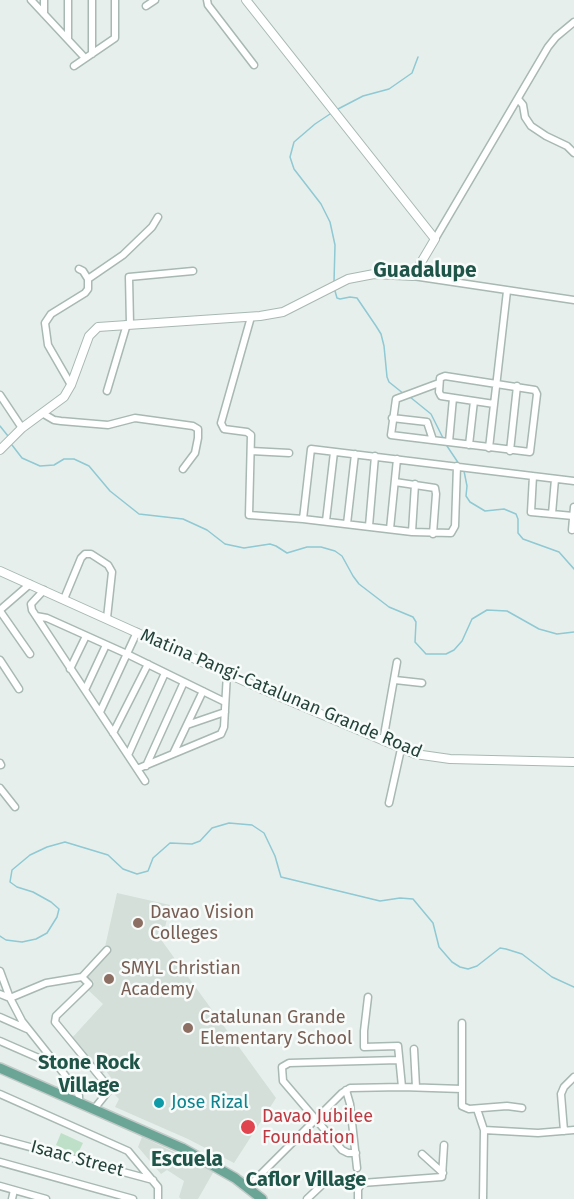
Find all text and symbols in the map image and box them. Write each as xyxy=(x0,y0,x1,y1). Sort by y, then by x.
district label: Guadalupe xyxy=(373,258,477,284)
street label: Matina Pangi-Catalunan Grande Road xyxy=(137,625,425,763)
place label: Davao Vision Colleges xyxy=(150,902,254,944)
marker: Davao Vision Colleges xyxy=(131,916,145,930)
place label: SMYL Christian Academy xyxy=(121,958,241,1000)
marker: SMYL Christian Academy xyxy=(102,972,116,986)
place label: Catalunan Grande Elementary School xyxy=(200,1007,352,1050)
marker: Catalunan Grande Elementary School xyxy=(181,1021,195,1035)
district label: Stone Rock Village xyxy=(38,1051,140,1098)
place label: Jose Rizal xyxy=(171,1092,248,1114)
marker: Jose Rizal xyxy=(152,1096,166,1110)
place label: Davao Jubilee Foundation xyxy=(262,1106,373,1148)
marker: Davao Jubilee Foundation xyxy=(239,1118,257,1136)
street label: Isaac Street xyxy=(28,1136,126,1182)
district label: Escuela xyxy=(151,1147,223,1173)
district label: Caflor Village xyxy=(246,1168,366,1192)

